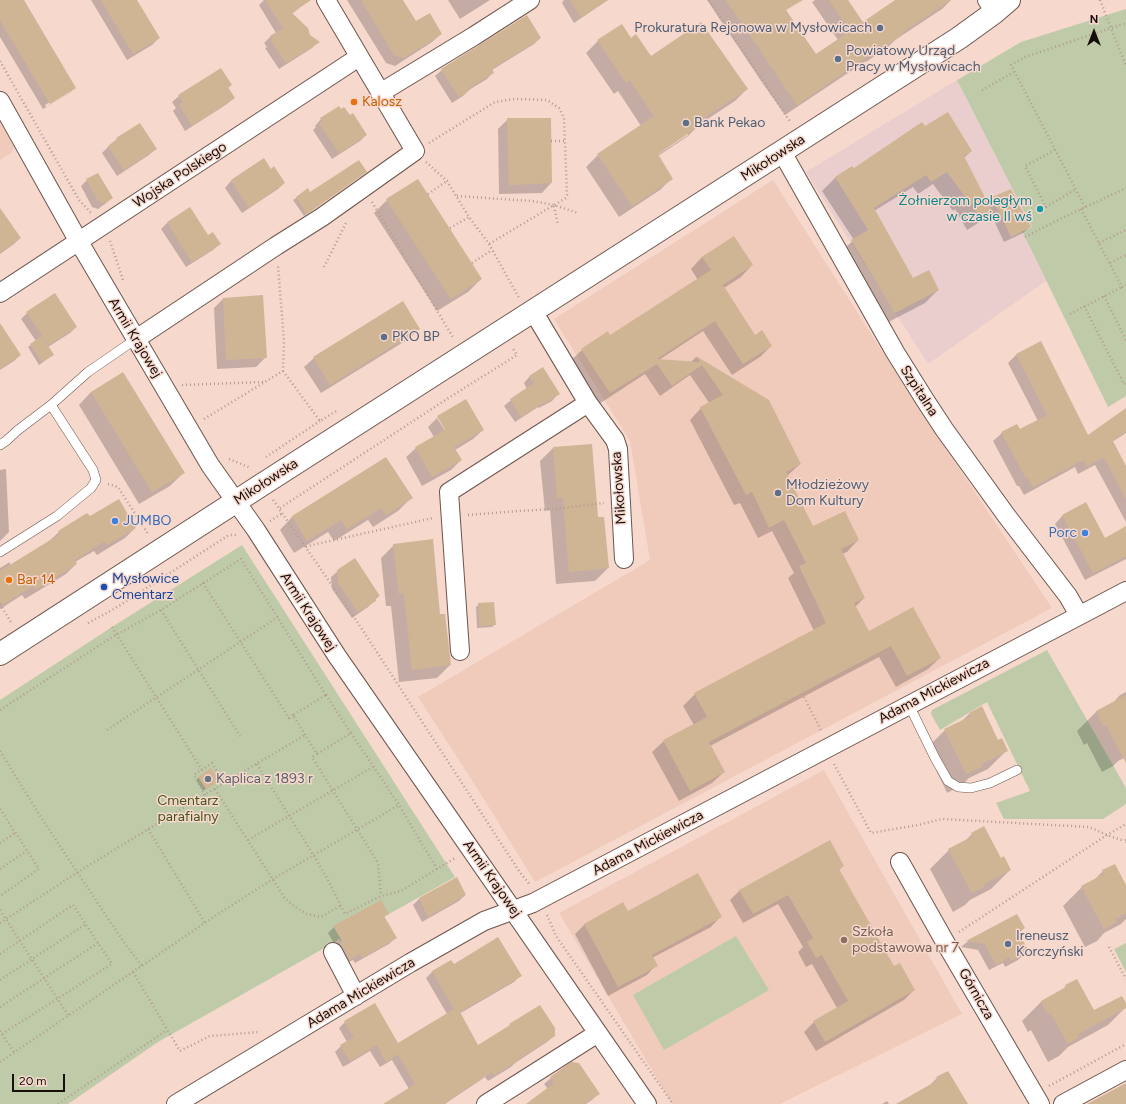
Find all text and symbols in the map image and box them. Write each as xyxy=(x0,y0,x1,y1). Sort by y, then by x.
north arrow xyxy=(1074,12,1114,52)
text: N xyxy=(1090,13,1098,26)
place label: Prokuratura Rejonowa w Mysłowicach xyxy=(634,20,872,36)
marker: Prokuratura Rejonowa w Mysłowicach xyxy=(875,23,885,33)
place label: Powiatowy Urząd Pracy w Mysłowicach xyxy=(846,43,981,76)
marker: Powiatowy Urząd Pracy w Mysłowicach xyxy=(833,54,843,64)
place label: Kalosz xyxy=(362,94,402,110)
marker: Kalosz xyxy=(349,97,359,107)
place label: Bank Pekao xyxy=(694,115,765,131)
marker: Bank Pekao xyxy=(681,118,691,128)
street label: Mikołowska xyxy=(738,131,808,185)
street label: Wojska Polskiego xyxy=(130,138,230,212)
place label: Żołnierzom poległym w czasie II wś xyxy=(899,193,1032,226)
marker: Żołnierzom poległym w czasie II wś xyxy=(1035,204,1045,214)
street label: Armii Krajowej xyxy=(105,295,165,381)
place label: PKO BP xyxy=(392,329,440,345)
marker: PKO BP xyxy=(379,332,389,342)
street label: Szpitalna xyxy=(896,362,942,420)
street label: Mikołowska xyxy=(608,451,630,525)
street label: Mikołowska xyxy=(231,455,301,509)
place label: Młodzieżowy Dom Kultury xyxy=(786,477,869,510)
marker: Młodzieżowy Dom Kultury xyxy=(773,488,783,498)
place label: JUMBO xyxy=(123,513,171,529)
marker: JUMBO xyxy=(110,516,120,526)
place label: Porc xyxy=(1049,525,1077,541)
marker: Porc xyxy=(1080,528,1090,538)
street label: Armii Krajowej xyxy=(276,570,340,654)
place label: Mysłowice Cmentarz xyxy=(112,571,179,604)
place label: Bar 14 xyxy=(17,572,55,588)
marker: Bar 14 xyxy=(4,575,14,585)
marker: Mysłowice Cmentarz xyxy=(99,582,109,592)
street label: Adama Mickiewicza xyxy=(876,655,992,727)
place label: Kaplica z 1893 r xyxy=(216,771,313,787)
marker: Kaplica z 1893 r xyxy=(203,774,213,784)
park label: Cmentarz parafialny xyxy=(157,793,219,826)
street label: Adama Mickiewicza xyxy=(590,807,706,879)
street label: Armii Krajowej xyxy=(459,837,525,921)
place label: Szkoła podstawowa nr 7 xyxy=(852,924,959,956)
place label: Ireneusz Korczyński xyxy=(1016,928,1083,960)
marker: Szkoła podstawowa nr 7 xyxy=(839,935,849,945)
marker: Ireneusz Korczyński xyxy=(1003,939,1013,949)
street label: Adama Mickiewicza xyxy=(304,954,418,1032)
street label: Górnicza xyxy=(955,965,997,1023)
scale bar xyxy=(14,1066,67,1092)
text: 20 m xyxy=(19,1074,47,1088)

